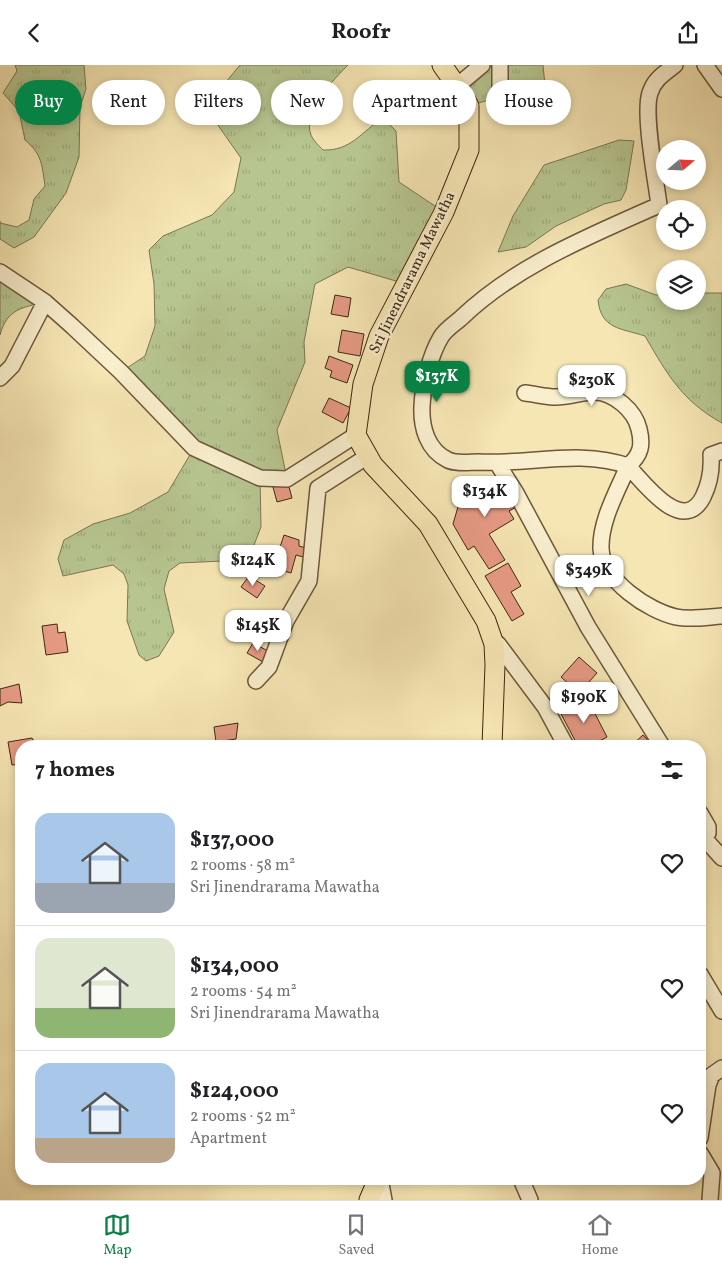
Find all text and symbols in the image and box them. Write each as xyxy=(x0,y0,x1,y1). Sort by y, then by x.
text: Roofr xyxy=(331,17,391,48)
icon: back xyxy=(20,19,48,47)
icon: share xyxy=(674,19,702,47)
chip: Buy xyxy=(15,80,82,125)
chip: Rent xyxy=(92,80,165,125)
chip: Filters xyxy=(175,80,261,125)
chip: New xyxy=(271,80,343,125)
chip: Apartment xyxy=(353,80,476,125)
chip: House xyxy=(486,80,571,125)
north arrow xyxy=(656,140,706,190)
map controls xyxy=(656,140,706,310)
street label: Sri Jinendrarama Mawatha xyxy=(365,189,461,357)
button: locate xyxy=(656,200,706,250)
button: layers xyxy=(656,260,706,310)
pin: $137K xyxy=(402,361,472,403)
pin: $230K xyxy=(557,365,627,407)
text: $137K xyxy=(416,366,458,388)
text: $230K xyxy=(569,370,615,392)
pin: $134K xyxy=(450,475,520,518)
text: $134K xyxy=(463,481,507,503)
pin: $124K xyxy=(218,545,288,587)
text: $124K xyxy=(231,550,275,572)
pin: $349K xyxy=(554,555,624,597)
text: $349K xyxy=(566,560,612,582)
pin: $145K xyxy=(223,609,293,652)
text: $145K xyxy=(236,615,280,637)
pin: $190K xyxy=(549,681,619,724)
text: $190K xyxy=(561,687,607,709)
text: 7 homes xyxy=(35,756,115,785)
icon: filters xyxy=(658,756,686,784)
text: $137,000 xyxy=(190,826,274,855)
icon: home xyxy=(75,833,135,893)
icon: heart xyxy=(658,849,686,877)
text: 2 rooms · 58 m² xyxy=(190,855,295,877)
text: Sri Jinendrarama Mawatha xyxy=(190,877,380,899)
text: $134,000 xyxy=(190,952,279,981)
icon: home xyxy=(75,958,135,1018)
icon: heart xyxy=(658,974,686,1002)
text: 2 rooms · 54 m² xyxy=(190,981,297,1003)
text: Sri Jinendrarama Mawatha xyxy=(190,1003,380,1025)
text: $124,000 xyxy=(190,1077,279,1106)
icon: home xyxy=(75,1083,135,1143)
icon: heart xyxy=(658,1099,686,1127)
text: 2 rooms · 52 m² xyxy=(190,1106,296,1128)
text: Apartment xyxy=(190,1128,267,1150)
tab: Map xyxy=(103,1211,132,1260)
tab: Saved xyxy=(338,1211,375,1260)
tab: Home xyxy=(581,1211,619,1260)

